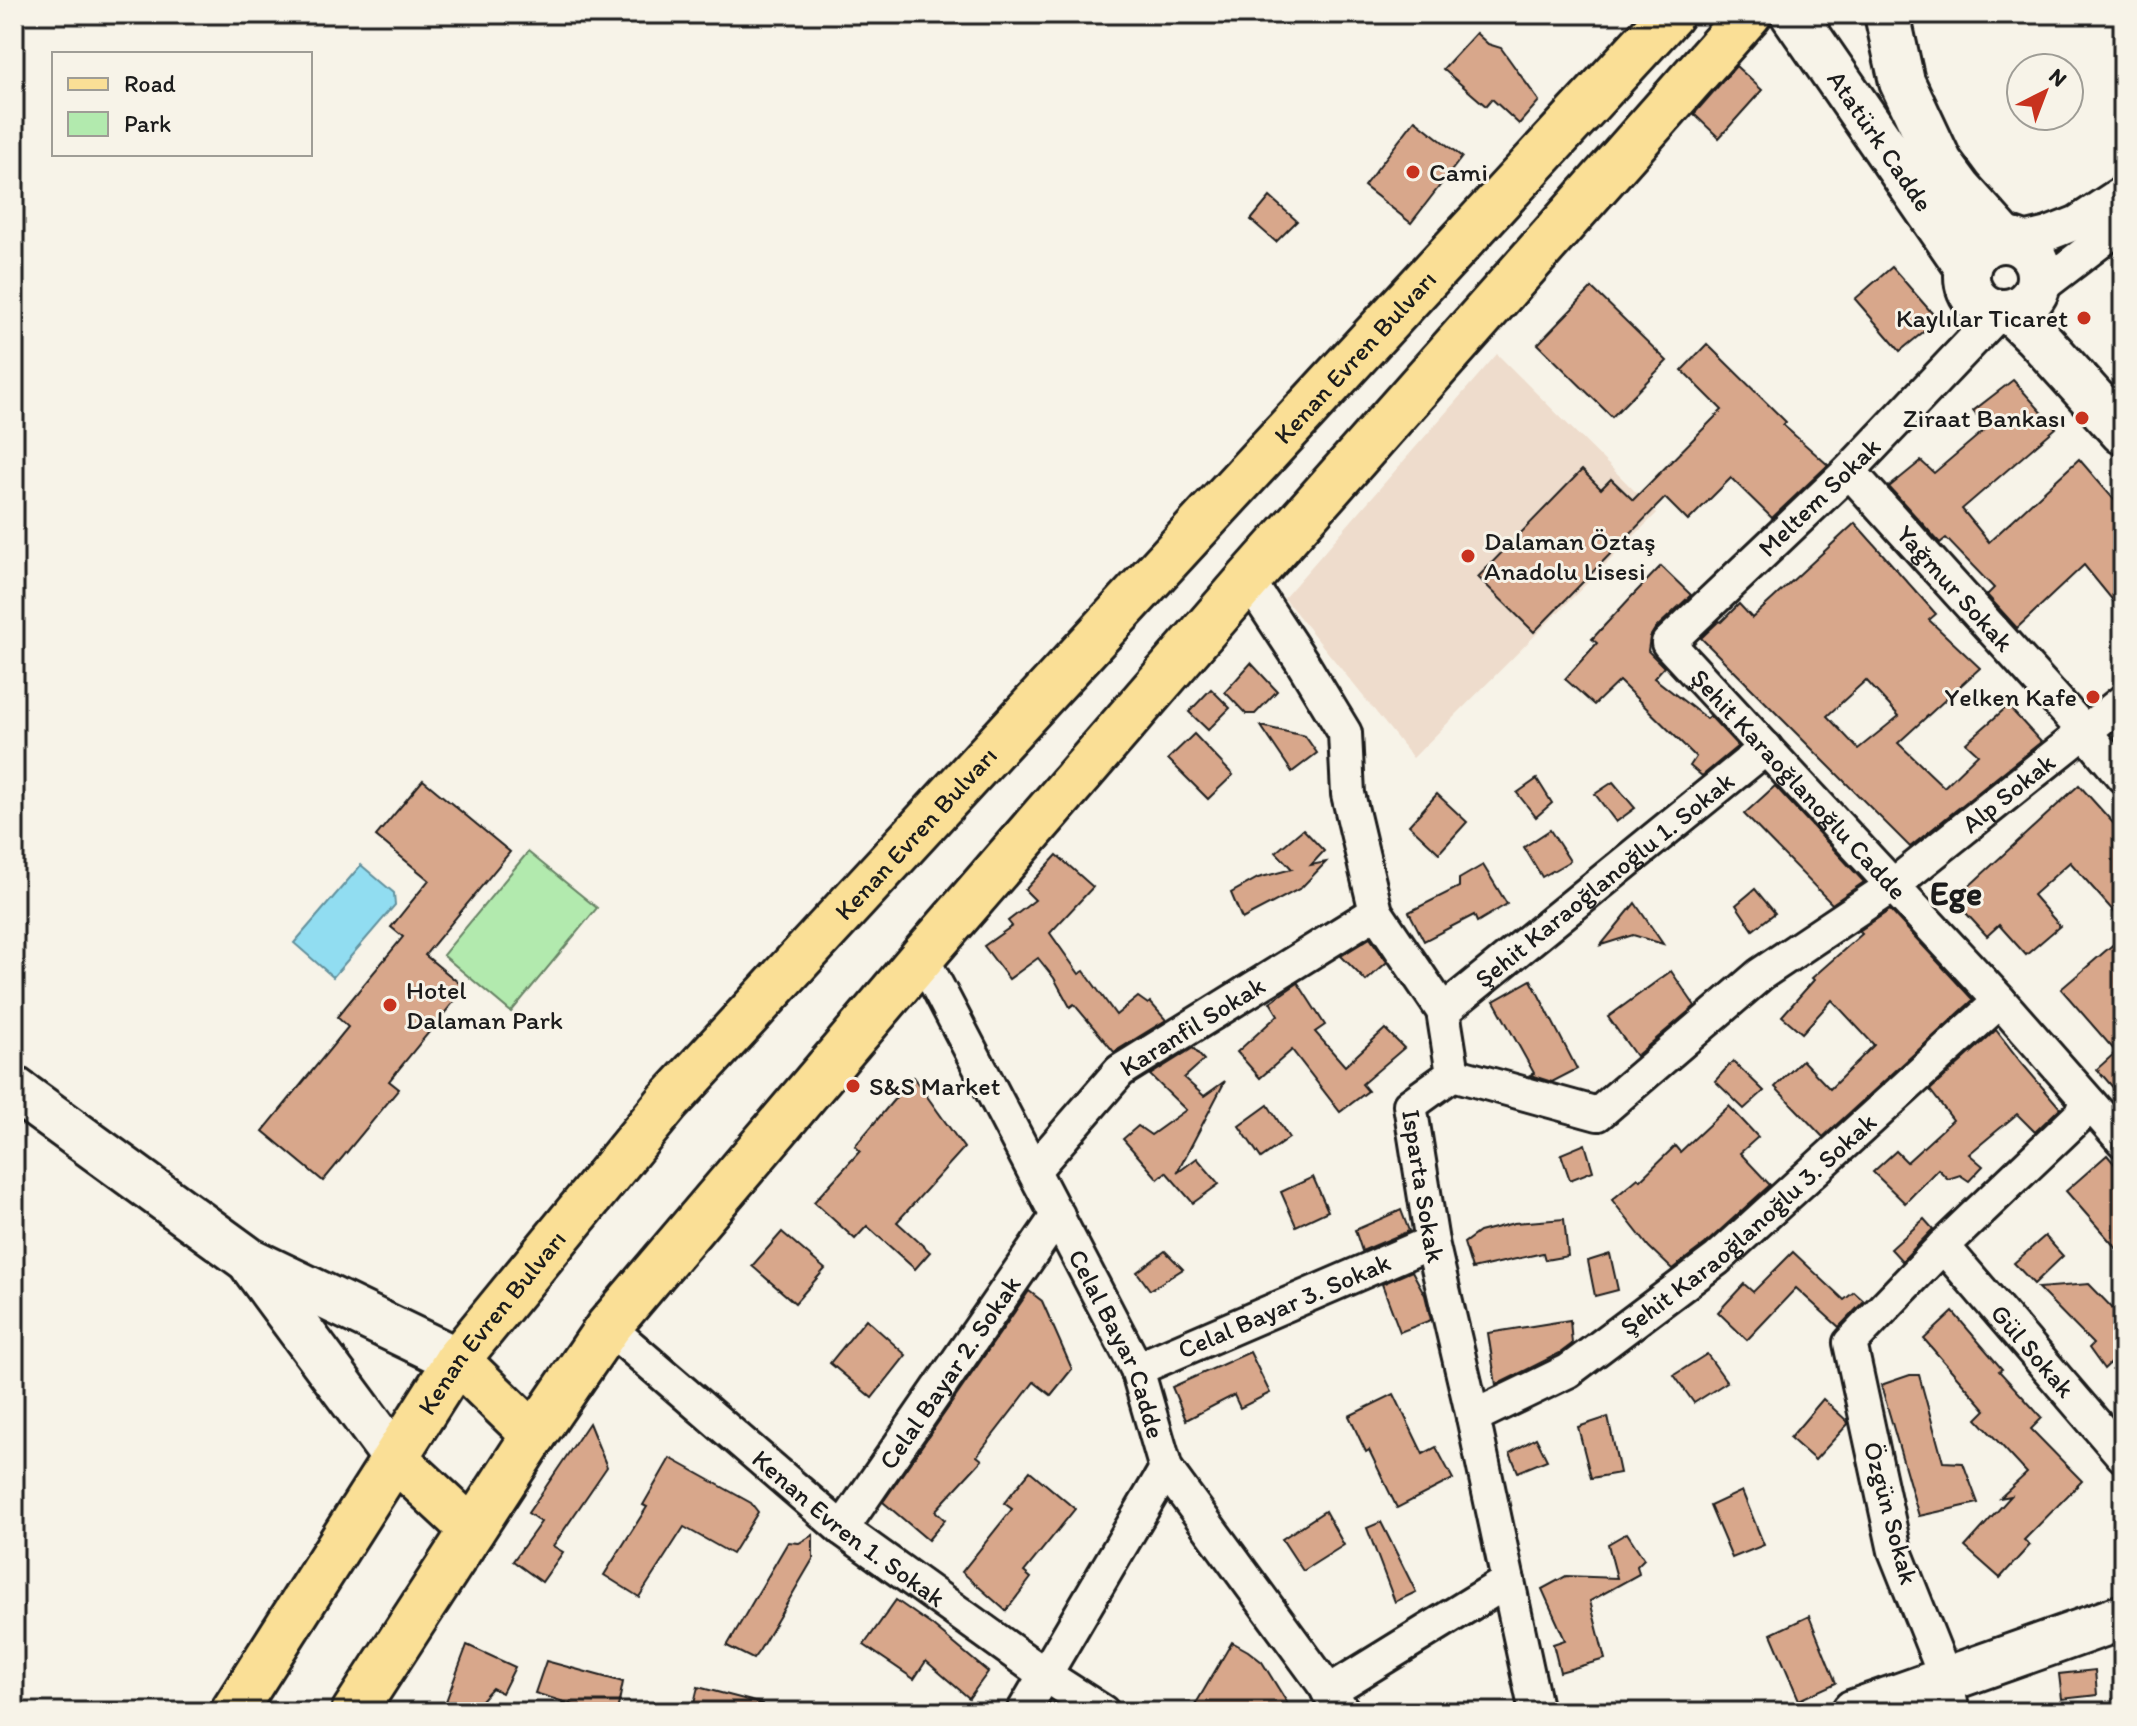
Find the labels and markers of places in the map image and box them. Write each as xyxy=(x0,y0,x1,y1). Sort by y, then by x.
place label: Cami xyxy=(1429,156,1488,188)
marker: Cami xyxy=(1404,163,1422,181)
place label: Kaylılar Ticaret xyxy=(1896,302,2068,334)
marker: Kaylılar Ticaret xyxy=(2075,309,2093,327)
place label: Ziraat Bankası xyxy=(1903,402,2066,434)
marker: Ziraat Bankası xyxy=(2073,409,2091,427)
place label: Dalaman Öztaş Anadolu Lisesi xyxy=(1484,525,1656,587)
marker: Dalaman Öztaş Anadolu Lisesi xyxy=(1459,547,1477,565)
place label: Yelken Kafe xyxy=(1945,681,2077,713)
marker: Yelken Kafe xyxy=(2084,688,2102,706)
place label: Hotel Dalaman Park xyxy=(406,974,563,1036)
marker: Hotel Dalaman Park xyxy=(381,996,399,1014)
place label: S&S Market xyxy=(869,1070,1001,1102)
marker: S&S Market xyxy=(844,1077,862,1095)

